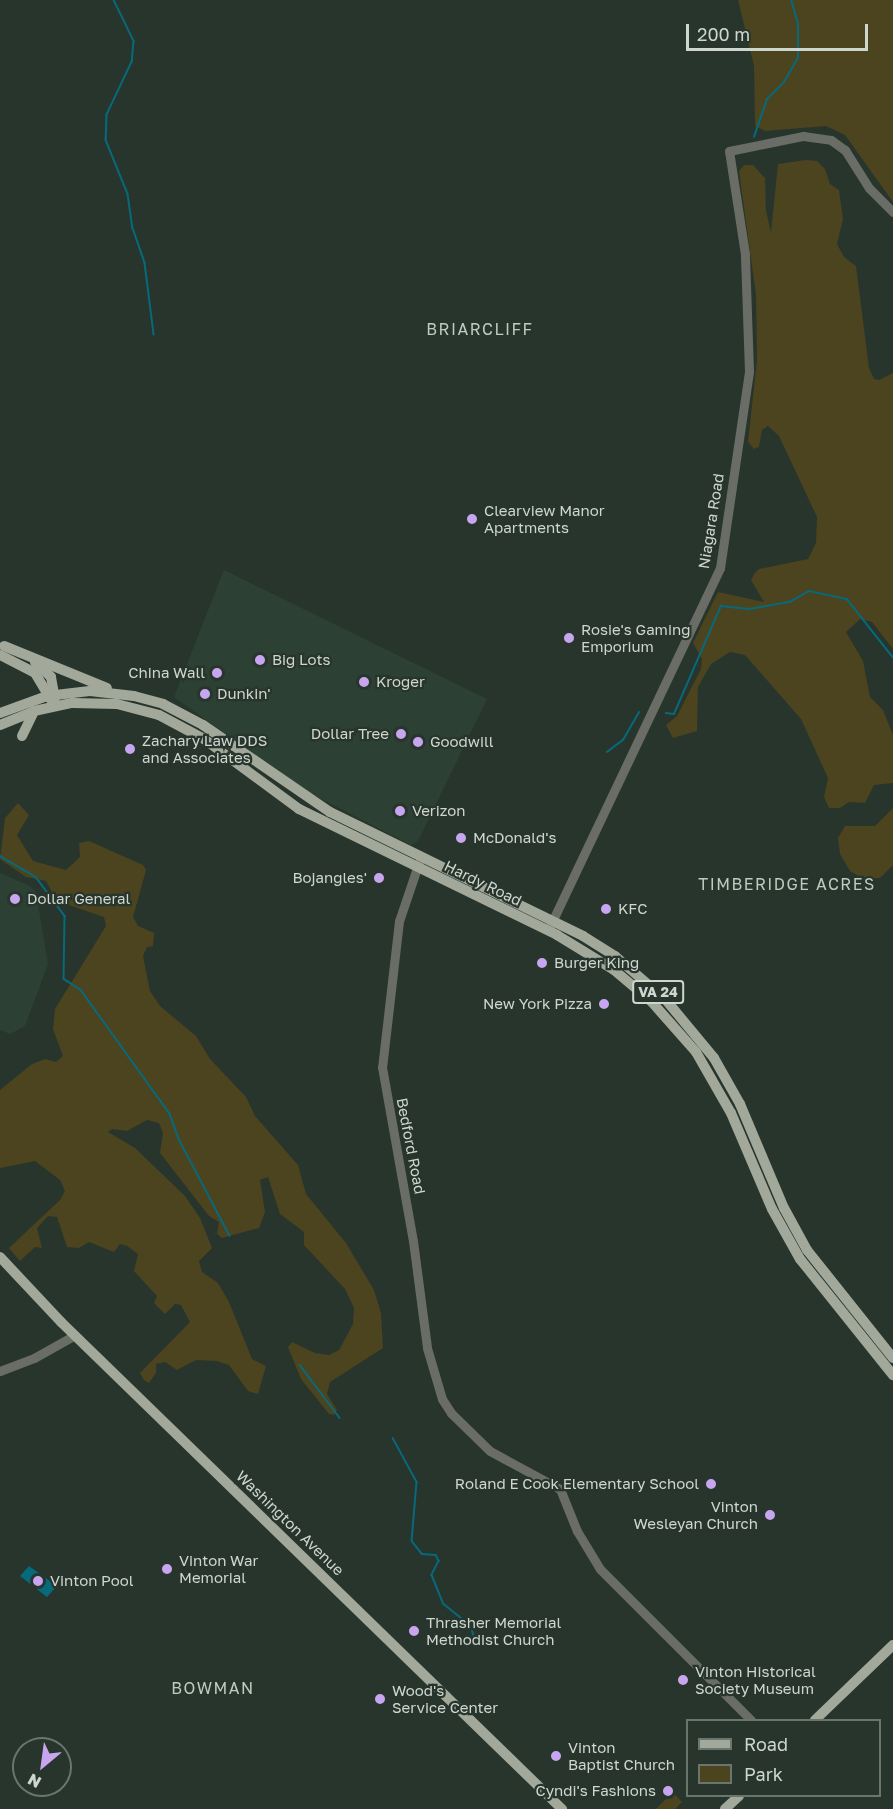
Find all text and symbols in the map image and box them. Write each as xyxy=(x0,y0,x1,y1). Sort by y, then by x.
scale bar xyxy=(689,12,870,50)
text: 200 m xyxy=(697,23,750,45)
district label: BRIARCLIFF xyxy=(426,319,534,339)
street label: Niagara Road xyxy=(695,472,727,570)
place label: Clearview Manor Apartments xyxy=(484,501,605,536)
marker: Clearview Manor Apartments xyxy=(465,512,479,526)
place label: Rosie's Gaming Emporium xyxy=(581,620,690,655)
marker: Rosie's Gaming Emporium xyxy=(562,631,576,645)
place label: Big Lots xyxy=(272,651,330,669)
marker: Big Lots xyxy=(253,653,267,667)
place label: China Wall xyxy=(128,664,205,682)
marker: China Wall xyxy=(210,666,224,680)
place label: Kroger xyxy=(376,673,425,691)
marker: Kroger xyxy=(357,675,371,689)
place label: Dunkin' xyxy=(217,685,271,703)
marker: Dunkin' xyxy=(198,687,212,701)
place label: Dollar Tree xyxy=(311,725,389,743)
marker: Dollar Tree xyxy=(394,727,408,741)
place label: Zachary Law DDS and Associates xyxy=(142,731,267,766)
place label: Goodwill xyxy=(430,733,494,751)
marker: Goodwill xyxy=(411,735,425,749)
marker: Zachary Law DDS and Associates xyxy=(123,742,137,756)
place label: Verizon xyxy=(412,802,466,820)
marker: Verizon xyxy=(393,804,407,818)
place label: McDonald's xyxy=(473,829,556,847)
marker: McDonald's xyxy=(454,831,468,845)
street label: Hardy Road xyxy=(441,857,525,909)
place label: Bojangles' xyxy=(292,869,367,887)
marker: Bojangles' xyxy=(372,871,386,885)
district label: TIMBERIDGE ACRES xyxy=(698,874,876,894)
place label: Dollar General xyxy=(27,890,130,908)
marker: Dollar General xyxy=(8,892,22,906)
place label: KFC xyxy=(618,900,647,918)
marker: KFC xyxy=(599,902,613,916)
place label: Burger King xyxy=(554,954,639,972)
marker: Burger King xyxy=(535,956,549,970)
road number: VA 24 xyxy=(631,981,685,1003)
place label: New York Pizza xyxy=(483,995,592,1013)
marker: New York Pizza xyxy=(597,997,611,1011)
street label: Bedford Road xyxy=(393,1096,429,1196)
street label: Washington Avenue xyxy=(232,1467,348,1579)
place label: Roland E Cook Elementary School xyxy=(455,1475,699,1493)
marker: Roland E Cook Elementary School xyxy=(704,1477,718,1491)
place label: Vinton Wesleyan Church xyxy=(634,1497,758,1532)
marker: Vinton Wesleyan Church xyxy=(763,1508,777,1522)
place label: Vinton War Memorial xyxy=(179,1551,258,1586)
marker: Vinton War Memorial xyxy=(160,1562,174,1576)
place label: Vinton Pool xyxy=(50,1572,134,1590)
marker: Vinton Pool xyxy=(31,1574,45,1588)
place label: Thrasher Memorial Methodist Church xyxy=(426,1613,561,1648)
marker: Thrasher Memorial Methodist Church xyxy=(407,1624,421,1638)
place label: Vinton Historical Society Museum xyxy=(695,1662,816,1697)
marker: Vinton Historical Society Museum xyxy=(676,1673,690,1687)
district label: BOWMAN xyxy=(171,1678,255,1698)
place label: Wood's Service Center xyxy=(392,1681,498,1716)
marker: Wood's Service Center xyxy=(373,1692,387,1706)
legend xyxy=(686,1719,881,1797)
text: Road xyxy=(744,1733,788,1755)
north arrow xyxy=(12,1737,72,1797)
place label: Vinton Baptist Church xyxy=(568,1738,675,1773)
marker: Vinton Baptist Church xyxy=(549,1749,563,1763)
text: Park xyxy=(744,1763,783,1785)
text: N xyxy=(24,1769,44,1793)
place label: Cyndi's Fashions xyxy=(535,1782,656,1800)
marker: Cyndi's Fashions xyxy=(661,1784,675,1798)

